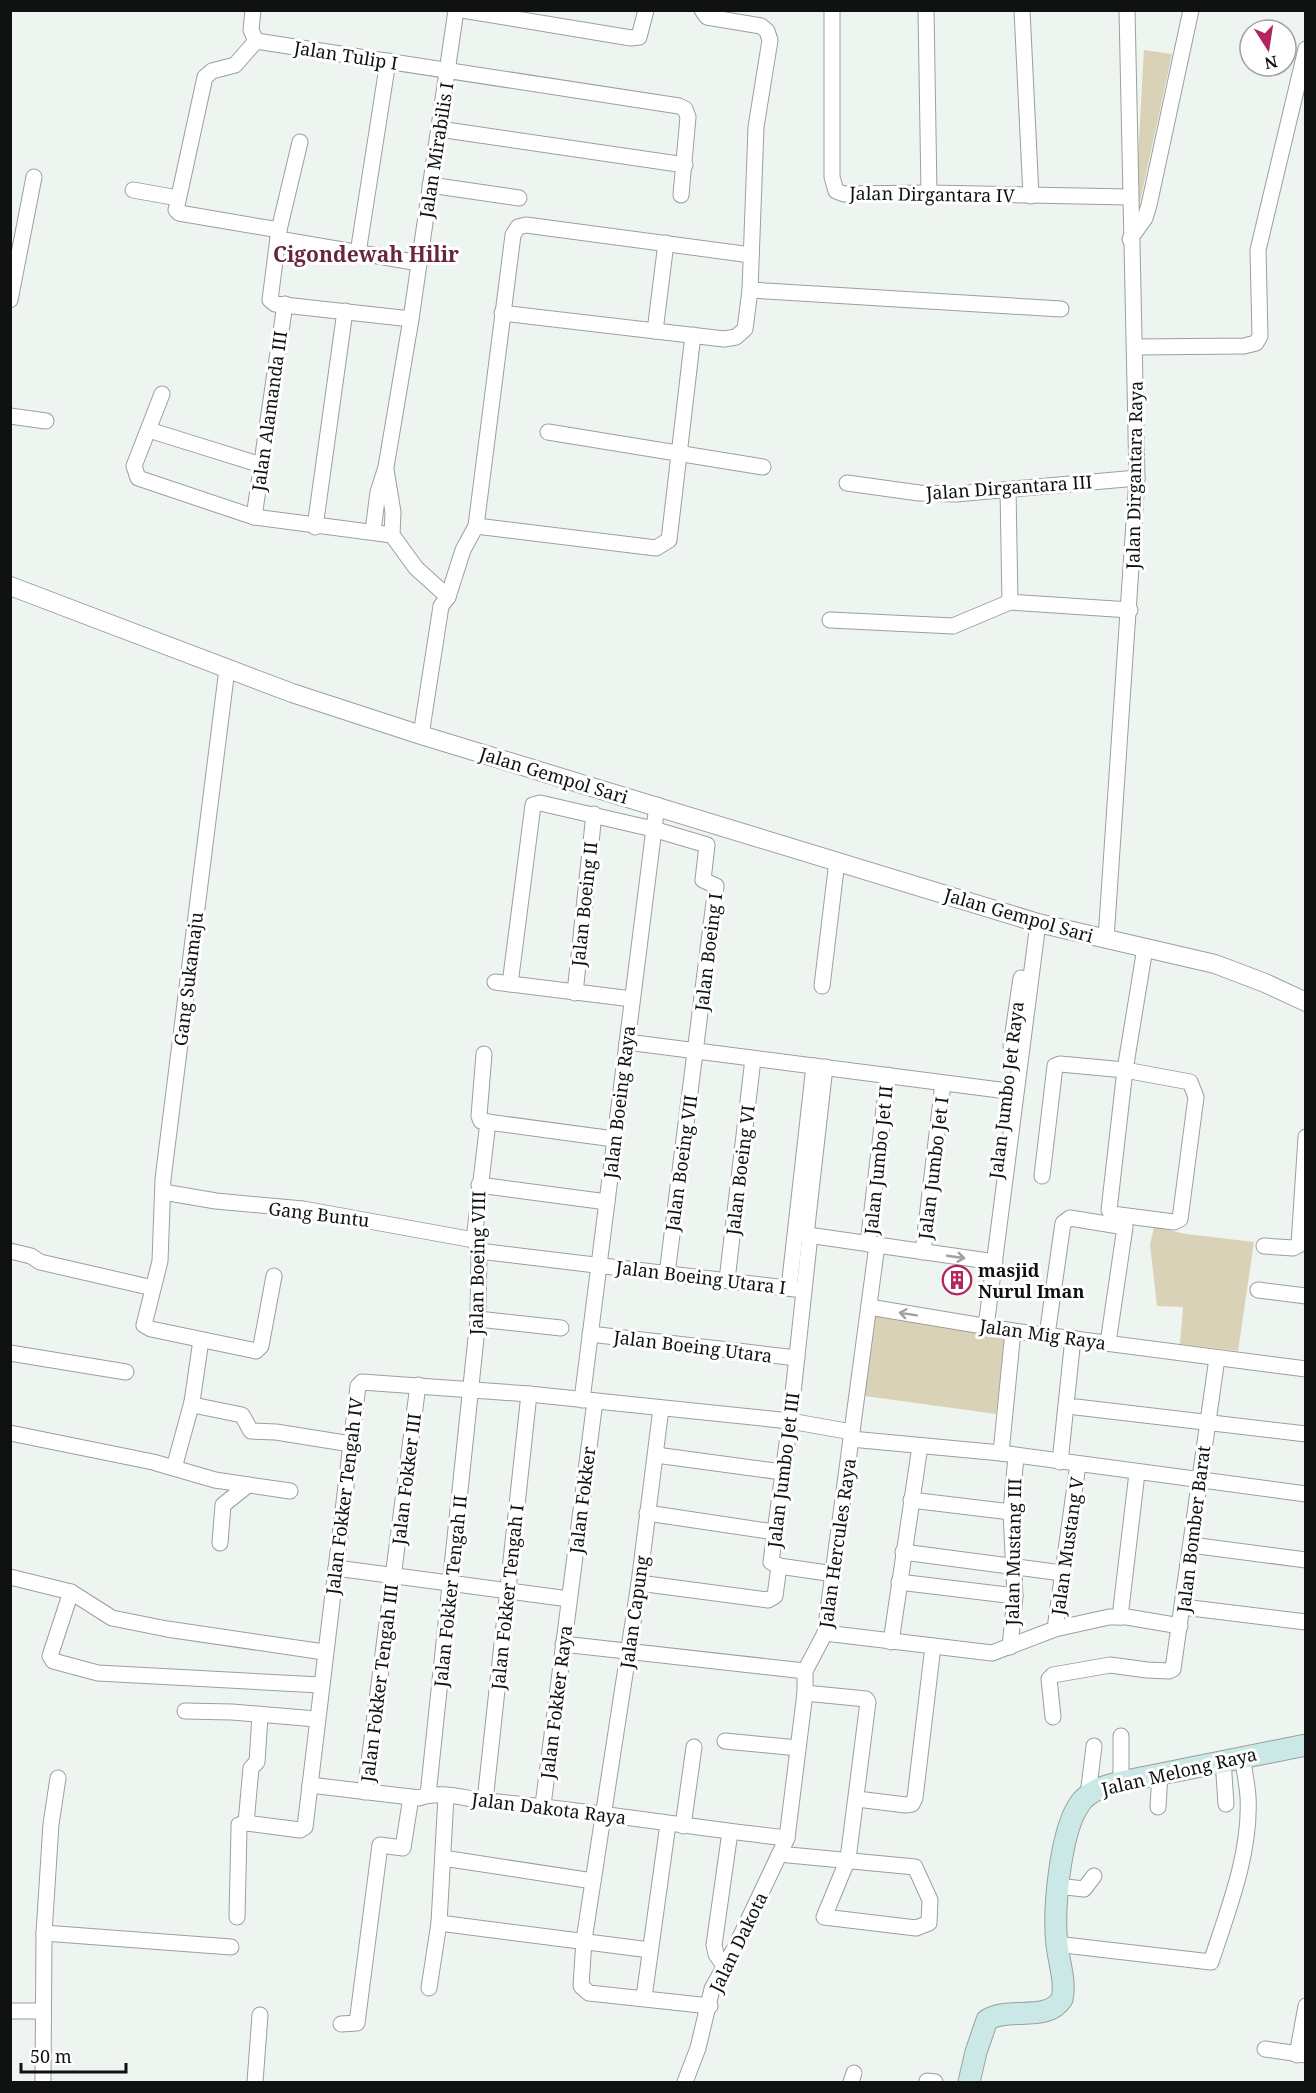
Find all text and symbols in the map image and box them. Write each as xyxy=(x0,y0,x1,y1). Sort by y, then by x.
north arrow xyxy=(1238,18,1298,78)
street label: Jalan Tulip I xyxy=(291,35,400,75)
text: N xyxy=(1262,51,1280,75)
street label: Jalan Mirabilis I xyxy=(413,80,459,221)
street label: Jalan Dirgantara IV xyxy=(848,181,1016,207)
district label: Cigondewah Hilir xyxy=(273,240,459,268)
street label: Jalan Alamanda III xyxy=(246,329,292,494)
street label: Jalan Dirgantara Raya xyxy=(1120,381,1148,570)
street label: Jalan Dirgantara III xyxy=(924,469,1093,505)
street label: Jalan Gempol Sari xyxy=(476,741,631,809)
street label: Jalan Boeing II xyxy=(565,840,602,969)
street label: Jalan Gempol Sari xyxy=(941,882,1097,948)
street label: Jalan Boeing I xyxy=(689,892,727,1013)
street label: Gang Sukamaju xyxy=(168,910,208,1047)
street label: Jalan Jumbo Jet Raya xyxy=(983,1000,1029,1181)
street label: Jalan Boeing Raya xyxy=(598,1024,640,1181)
street label: Jalan Jumbo Jet II xyxy=(858,1084,898,1237)
street label: Jalan Boeing VII xyxy=(659,1093,702,1234)
street label: Jalan Jumbo Jet I xyxy=(912,1095,954,1242)
street label: Jalan Boeing VI xyxy=(720,1104,760,1237)
street label: Jalan Boeing VIII xyxy=(464,1191,490,1336)
street label: Gang Buntu xyxy=(267,1196,371,1232)
one-way arrow xyxy=(945,1251,965,1262)
street label: Jalan Boeing Utara I xyxy=(614,1255,787,1299)
place label: masjid Nurul Iman xyxy=(978,1258,1084,1303)
building icon: masjid Nurul Iman xyxy=(941,1264,973,1296)
one-way arrow xyxy=(898,1308,918,1319)
street label: Jalan Mig Raya xyxy=(977,1313,1108,1355)
street label: Jalan Boeing Utara xyxy=(611,1324,774,1368)
street label: Jalan Jumbo Jet III xyxy=(761,1391,804,1550)
street label: Jalan Fokker Tengah IV xyxy=(320,1395,368,1597)
street label: Jalan Fokker III xyxy=(386,1412,426,1547)
street label: Jalan Bomber Barat xyxy=(1171,1444,1215,1615)
street label: Jalan Fokker xyxy=(563,1445,601,1556)
street label: Jalan Hercules Raya xyxy=(813,1457,861,1630)
street label: Jalan Mustang V xyxy=(1045,1474,1089,1618)
street label: Jalan Mustang III xyxy=(1000,1478,1026,1627)
street label: Jalan Fokker Tengah II xyxy=(428,1494,472,1689)
street label: Jalan Fokker Tengah I xyxy=(485,1503,529,1692)
street label: Jalan Capung xyxy=(614,1554,654,1671)
street label: Jalan Fokker Tengah III xyxy=(355,1583,403,1784)
street label: Jalan Fokker Raya xyxy=(535,1624,577,1781)
street label: Jalan Melong Raya xyxy=(1098,1741,1259,1801)
street label: Jalan Dakota Raya xyxy=(469,1786,628,1829)
street label: Jalan Dakota xyxy=(703,1888,773,1997)
scale bar xyxy=(21,2036,126,2074)
text: 50 m xyxy=(30,2044,72,2068)

